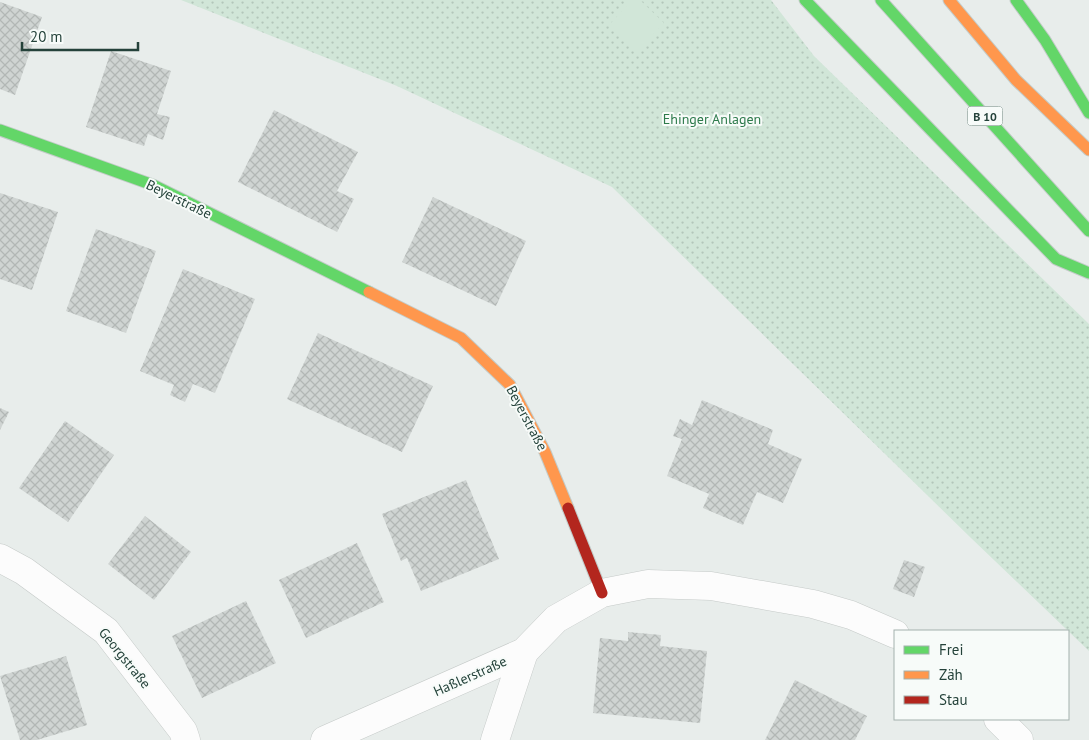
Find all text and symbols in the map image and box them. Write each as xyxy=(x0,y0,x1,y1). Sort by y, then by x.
scale bar xyxy=(22,20,139,52)
text: 20 m xyxy=(30,27,63,46)
road number: B 10 xyxy=(968,106,1002,125)
park label: Ehinger Anlagen xyxy=(663,110,761,128)
street label: Beyerstraße xyxy=(143,175,215,223)
street label: Beyerstraße xyxy=(502,382,552,454)
street label: Georgstraße xyxy=(95,624,155,692)
legend xyxy=(894,630,1069,720)
text: Frei xyxy=(939,640,964,659)
street label: Haßlerstraße xyxy=(431,652,509,700)
text: Zäh xyxy=(939,665,963,684)
text: Stau xyxy=(939,690,968,709)

